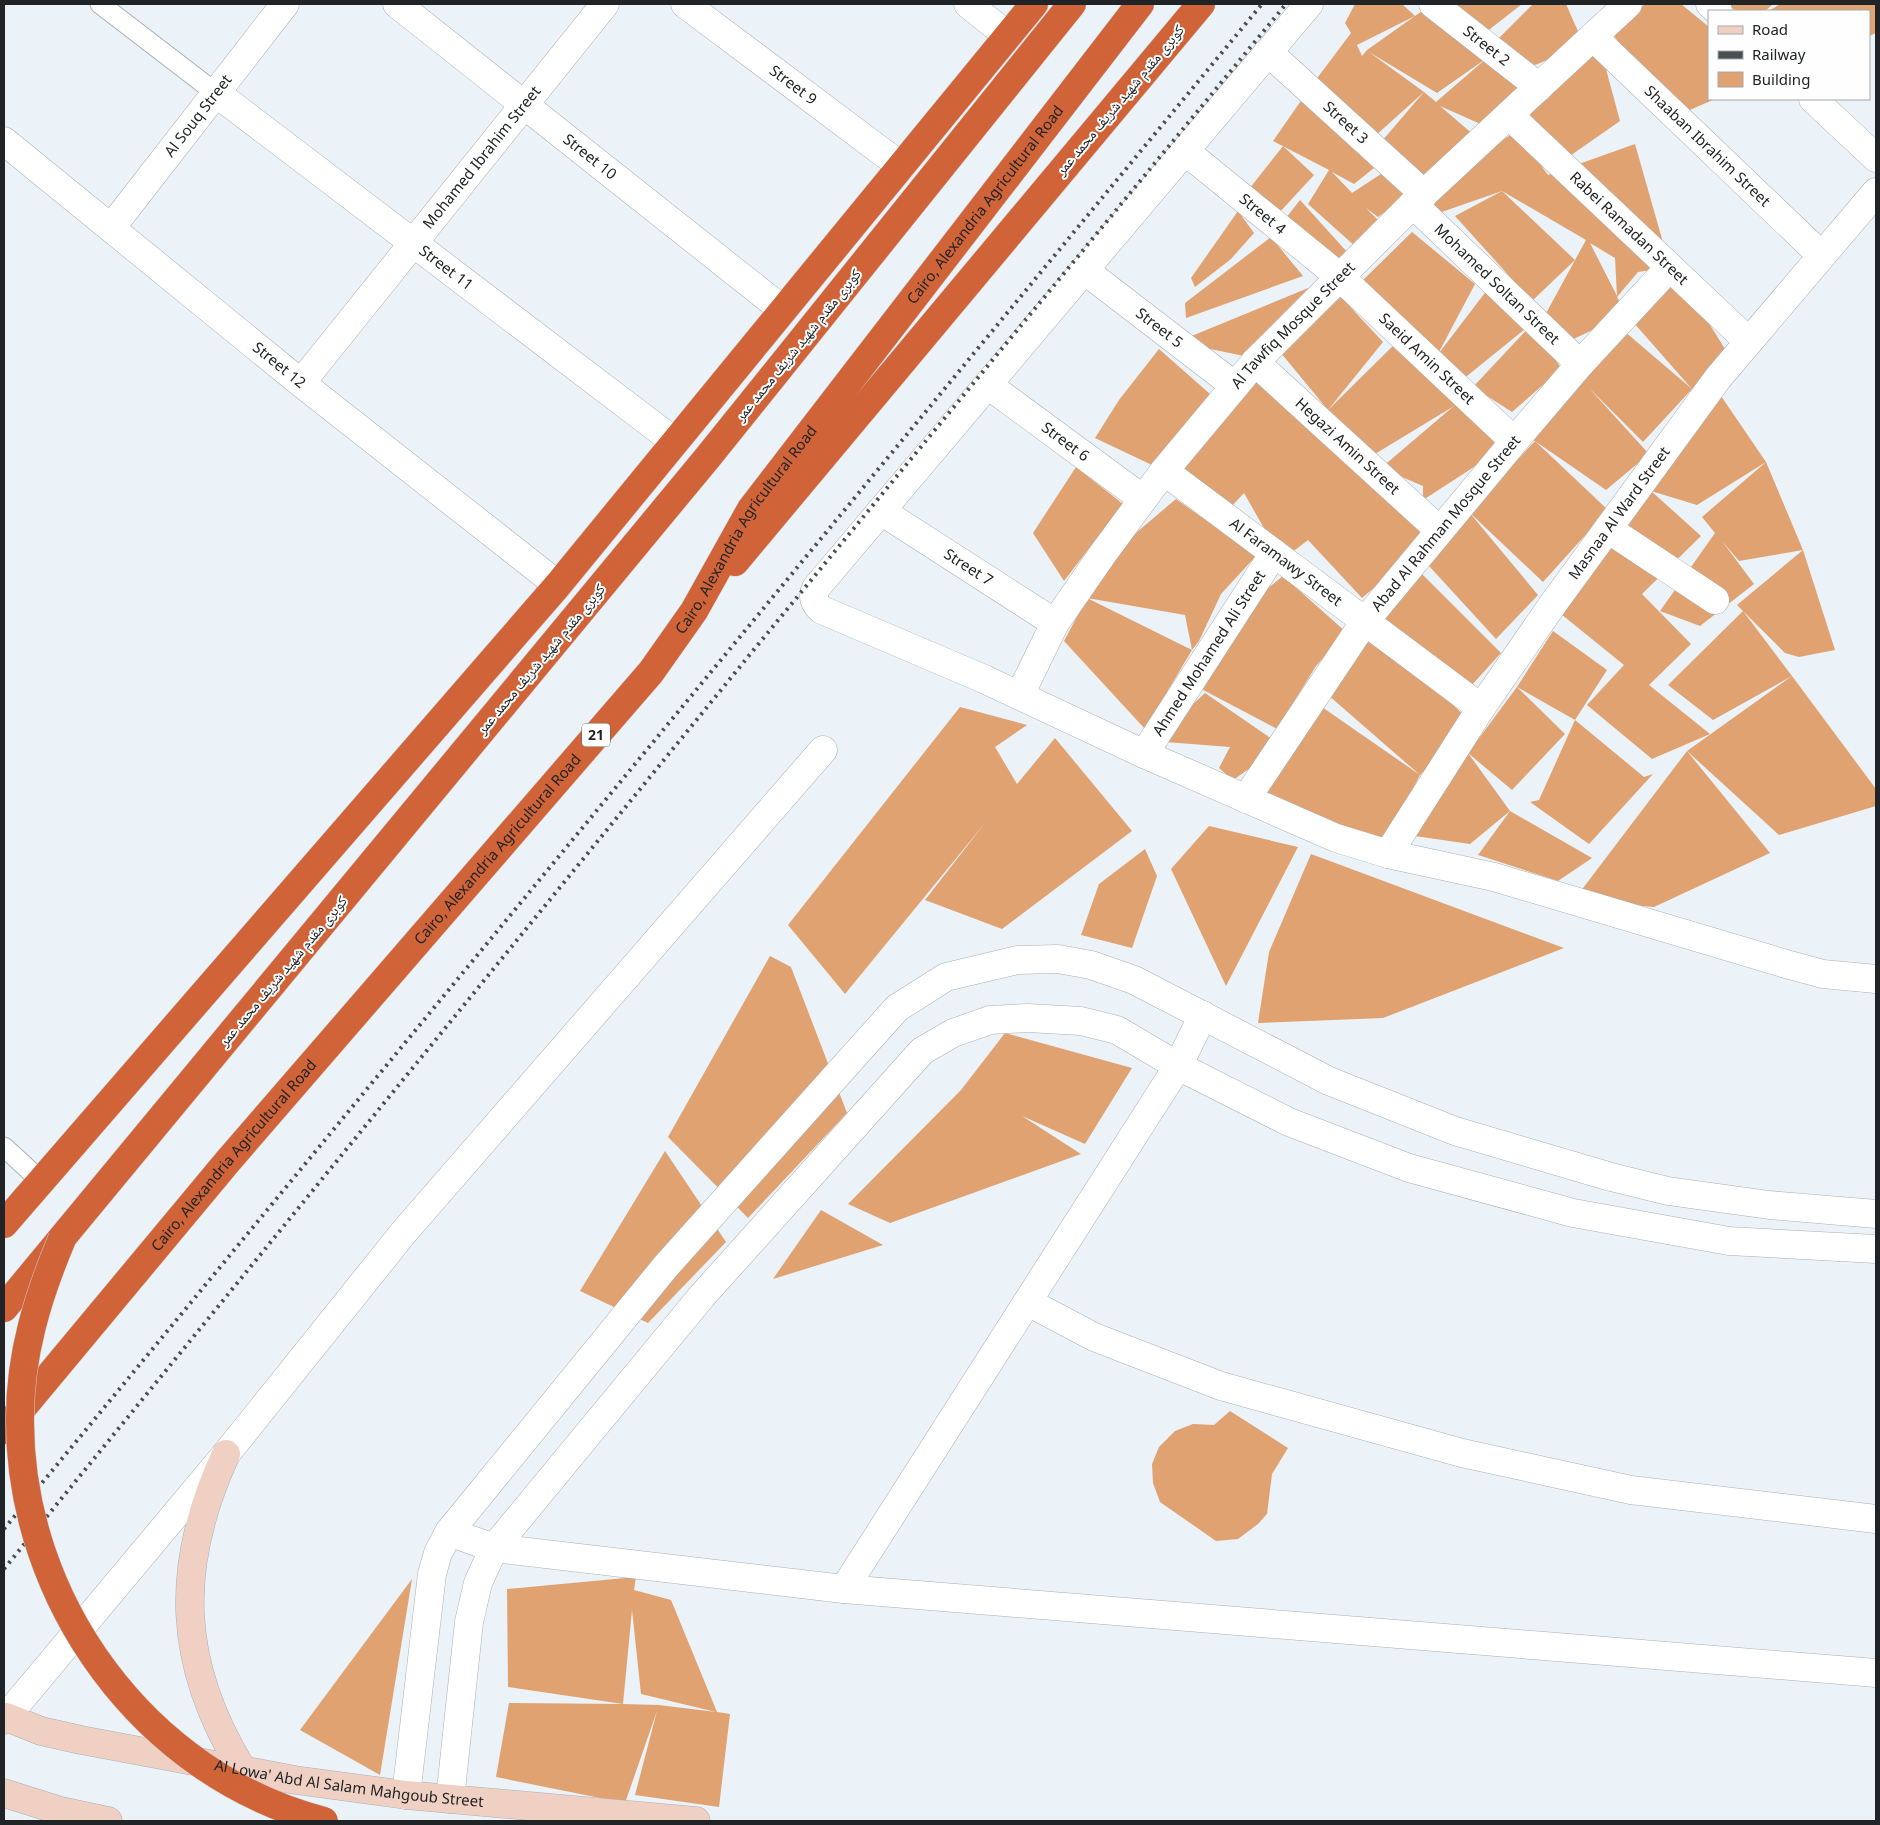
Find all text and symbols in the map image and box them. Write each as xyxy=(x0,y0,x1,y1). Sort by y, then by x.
legend xyxy=(1708,10,1870,100)
text: Road xyxy=(1752,19,1788,39)
street label: كوبرى مقدم شهيد شريف محمد عمر xyxy=(1050,20,1189,180)
street label: Street 2 xyxy=(1460,20,1515,70)
text: Railway xyxy=(1752,44,1806,64)
street label: Street 9 xyxy=(766,60,821,109)
text: Building xyxy=(1752,69,1810,89)
street label: Al Souq Street xyxy=(159,70,236,160)
street label: Mohamed Ibrahim Street xyxy=(418,81,545,233)
street label: Shaaban Ibrahim Street xyxy=(1641,81,1776,211)
street label: Street 3 xyxy=(1319,96,1373,148)
street label: Cairo, Alexandria Agricultural Road xyxy=(902,101,1067,308)
street label: Street 10 xyxy=(559,129,621,183)
street label: Rabei Ramadan Street xyxy=(1566,167,1694,289)
street label: Street 4 xyxy=(1236,188,1291,238)
street label: Mohamed Soltan Street xyxy=(1431,219,1565,349)
street label: Street 11 xyxy=(416,240,478,294)
street label: Al Tawfiq Mosque Street xyxy=(1226,256,1359,392)
street label: كوبرى مقدم شهيد شريف محمد عمر xyxy=(729,264,866,426)
street label: Street 5 xyxy=(1132,303,1188,352)
street label: Saeid Amin Street xyxy=(1375,308,1480,409)
street label: Street 12 xyxy=(249,337,311,392)
street label: Hegazi Amin Street xyxy=(1291,393,1405,499)
street label: Street 6 xyxy=(1038,417,1094,465)
street label: Cairo, Alexandria Agricultural Road xyxy=(670,421,821,638)
street label: Abad Al Rahman Mosque Street xyxy=(1366,430,1525,615)
street label: Masnaa Al Ward Street xyxy=(1563,442,1674,583)
street label: Al Faramawy Street xyxy=(1226,513,1347,610)
street label: Street 7 xyxy=(941,543,997,590)
street label: Ahmed Mohamed Ali Street xyxy=(1147,565,1270,739)
street label: كوبرى مقدم شهيد شريف محمد عمر xyxy=(471,579,610,739)
road number: 21 xyxy=(582,724,610,746)
street label: Cairo, Alexandria Agricultural Road xyxy=(409,749,585,948)
street label: كوبرى مقدم شهيد شريف محمد عمر xyxy=(213,891,352,1051)
street label: Cairo, Alexandria Agricultural Road xyxy=(146,1055,320,1255)
street label: Al Lowa' Abd Al Salam Mahgoub Street xyxy=(213,1754,485,1811)

